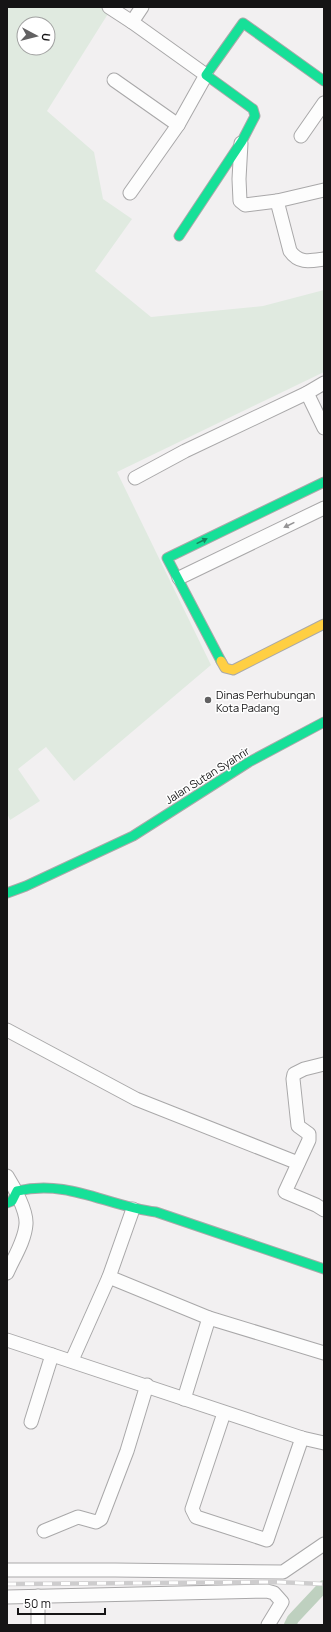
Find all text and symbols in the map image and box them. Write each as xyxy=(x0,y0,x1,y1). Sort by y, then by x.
north arrow xyxy=(16,16,56,56)
text: U xyxy=(38,32,54,42)
one-way arrow xyxy=(283,522,295,528)
one-way arrow xyxy=(197,538,208,544)
place label: Dinas Perhubungan Kota Padang xyxy=(216,687,315,715)
marker: Dinas Perhubungan Kota Padang xyxy=(203,695,213,705)
street label: Jalan Sutan Syahrir xyxy=(162,743,252,807)
scale bar xyxy=(18,1590,105,1616)
text: 50 m xyxy=(24,1595,51,1612)

